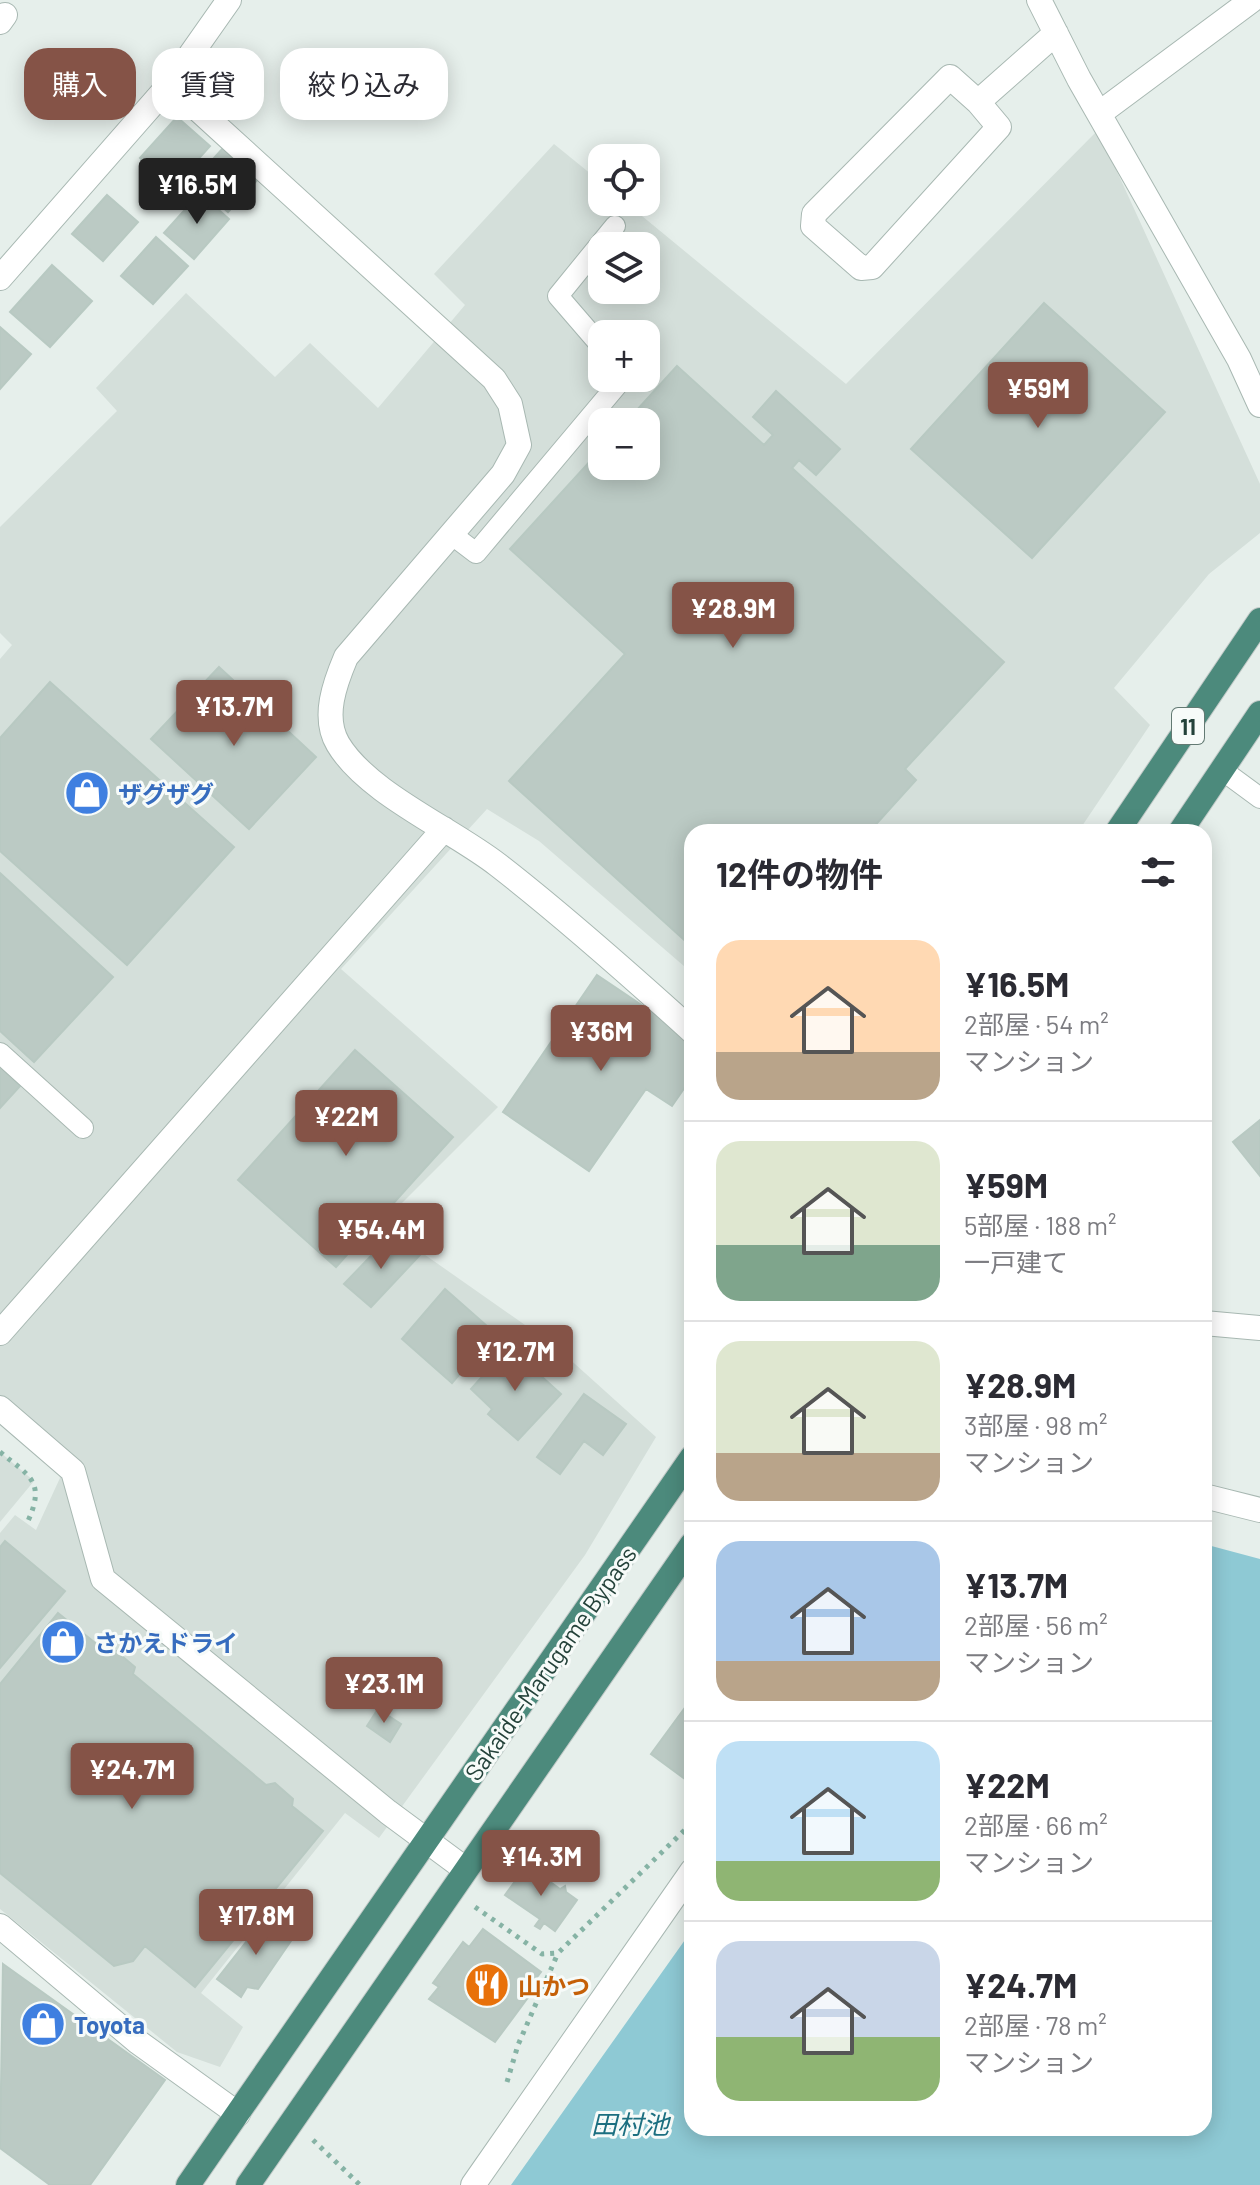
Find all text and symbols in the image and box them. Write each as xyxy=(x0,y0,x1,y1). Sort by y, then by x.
chip: 購入 xyxy=(24,48,136,120)
chip: 賃貸 xyxy=(152,48,264,120)
chip: 絞り込み xyxy=(280,48,448,120)
map controls xyxy=(588,144,660,480)
button: locate xyxy=(588,144,660,216)
pin: ¥16.5M xyxy=(132,158,262,226)
text: ¥16.5M xyxy=(157,168,237,199)
button: layers xyxy=(588,232,660,304)
button: + xyxy=(588,320,660,392)
pin: ¥59M xyxy=(991,362,1085,430)
text: ¥59M xyxy=(1006,372,1070,403)
button: − xyxy=(588,408,660,480)
pin: ¥28.9M xyxy=(668,582,798,650)
text: ¥28.9M xyxy=(690,592,776,623)
pin: ¥13.7M xyxy=(169,680,299,748)
text: ¥13.7M xyxy=(194,690,274,721)
road number: 11 xyxy=(1172,708,1204,744)
shop icon: ザグザグ xyxy=(63,769,111,817)
place label: ザグザグ xyxy=(118,779,214,808)
icon: filters xyxy=(1136,850,1180,894)
text: 12件の物件 xyxy=(716,853,883,894)
text: ¥16.5M xyxy=(964,963,1069,1004)
icon: home xyxy=(780,972,876,1068)
pin: ¥36M xyxy=(554,1005,648,1073)
text: 2部屋 · 54 m² xyxy=(964,1008,1109,1039)
text: ¥36M xyxy=(569,1015,633,1046)
text: マンション xyxy=(964,1045,1094,1076)
pin: ¥22M xyxy=(299,1090,393,1158)
text: ¥22M xyxy=(313,1100,379,1131)
text: ¥59M xyxy=(964,1164,1048,1205)
icon: home xyxy=(780,1173,876,1269)
pin: ¥54.4M xyxy=(316,1203,446,1271)
text: 5部屋 · 188 m² xyxy=(964,1209,1117,1240)
text: ¥54.4M xyxy=(337,1213,425,1244)
text: 一戸建て xyxy=(964,1246,1068,1277)
pin: ¥12.7M xyxy=(450,1325,580,1393)
text: ¥12.7M xyxy=(475,1335,555,1366)
text: ¥28.9M xyxy=(964,1364,1076,1405)
icon: home xyxy=(780,1373,876,1469)
text: 3部屋 · 98 m² xyxy=(964,1409,1108,1440)
text: マンション xyxy=(964,1446,1094,1477)
street label: Sakaide-Marugame Bypass xyxy=(458,1540,642,1786)
text: ¥13.7M xyxy=(964,1564,1068,1605)
icon: home xyxy=(780,1573,876,1669)
text: 2部屋 · 56 m² xyxy=(964,1609,1108,1640)
shop icon: さかえドライ xyxy=(39,1618,87,1666)
place label: さかえドライ xyxy=(94,1628,238,1657)
text: マンション xyxy=(964,1646,1094,1677)
pin: ¥23.1M xyxy=(319,1657,449,1725)
text: ¥23.1M xyxy=(344,1667,424,1698)
pin: ¥24.7M xyxy=(67,1743,197,1811)
text: ¥24.7M xyxy=(89,1753,175,1784)
text: ¥22M xyxy=(964,1764,1050,1805)
icon: home xyxy=(780,1773,876,1869)
text: 2部屋 · 66 m² xyxy=(964,1809,1108,1840)
pin: ¥14.3M xyxy=(476,1830,606,1898)
text: ¥14.3M xyxy=(500,1840,582,1871)
text: マンション xyxy=(964,1846,1094,1877)
pin: ¥17.8M xyxy=(191,1889,321,1957)
text: ¥17.8M xyxy=(217,1899,295,1930)
restaurant icon: 山かつ xyxy=(463,1961,511,2009)
text: ¥24.7M xyxy=(964,1964,1077,2005)
place label: 山かつ xyxy=(518,1971,590,2000)
icon: home xyxy=(780,1973,876,2069)
shop icon: Toyota xyxy=(19,2000,67,2048)
text: 2部屋 · 78 m² xyxy=(964,2009,1107,2040)
place label: Toyota xyxy=(74,2010,145,2039)
text: マンション xyxy=(964,2046,1094,2077)
water label: 田村池 xyxy=(591,2108,672,2139)

